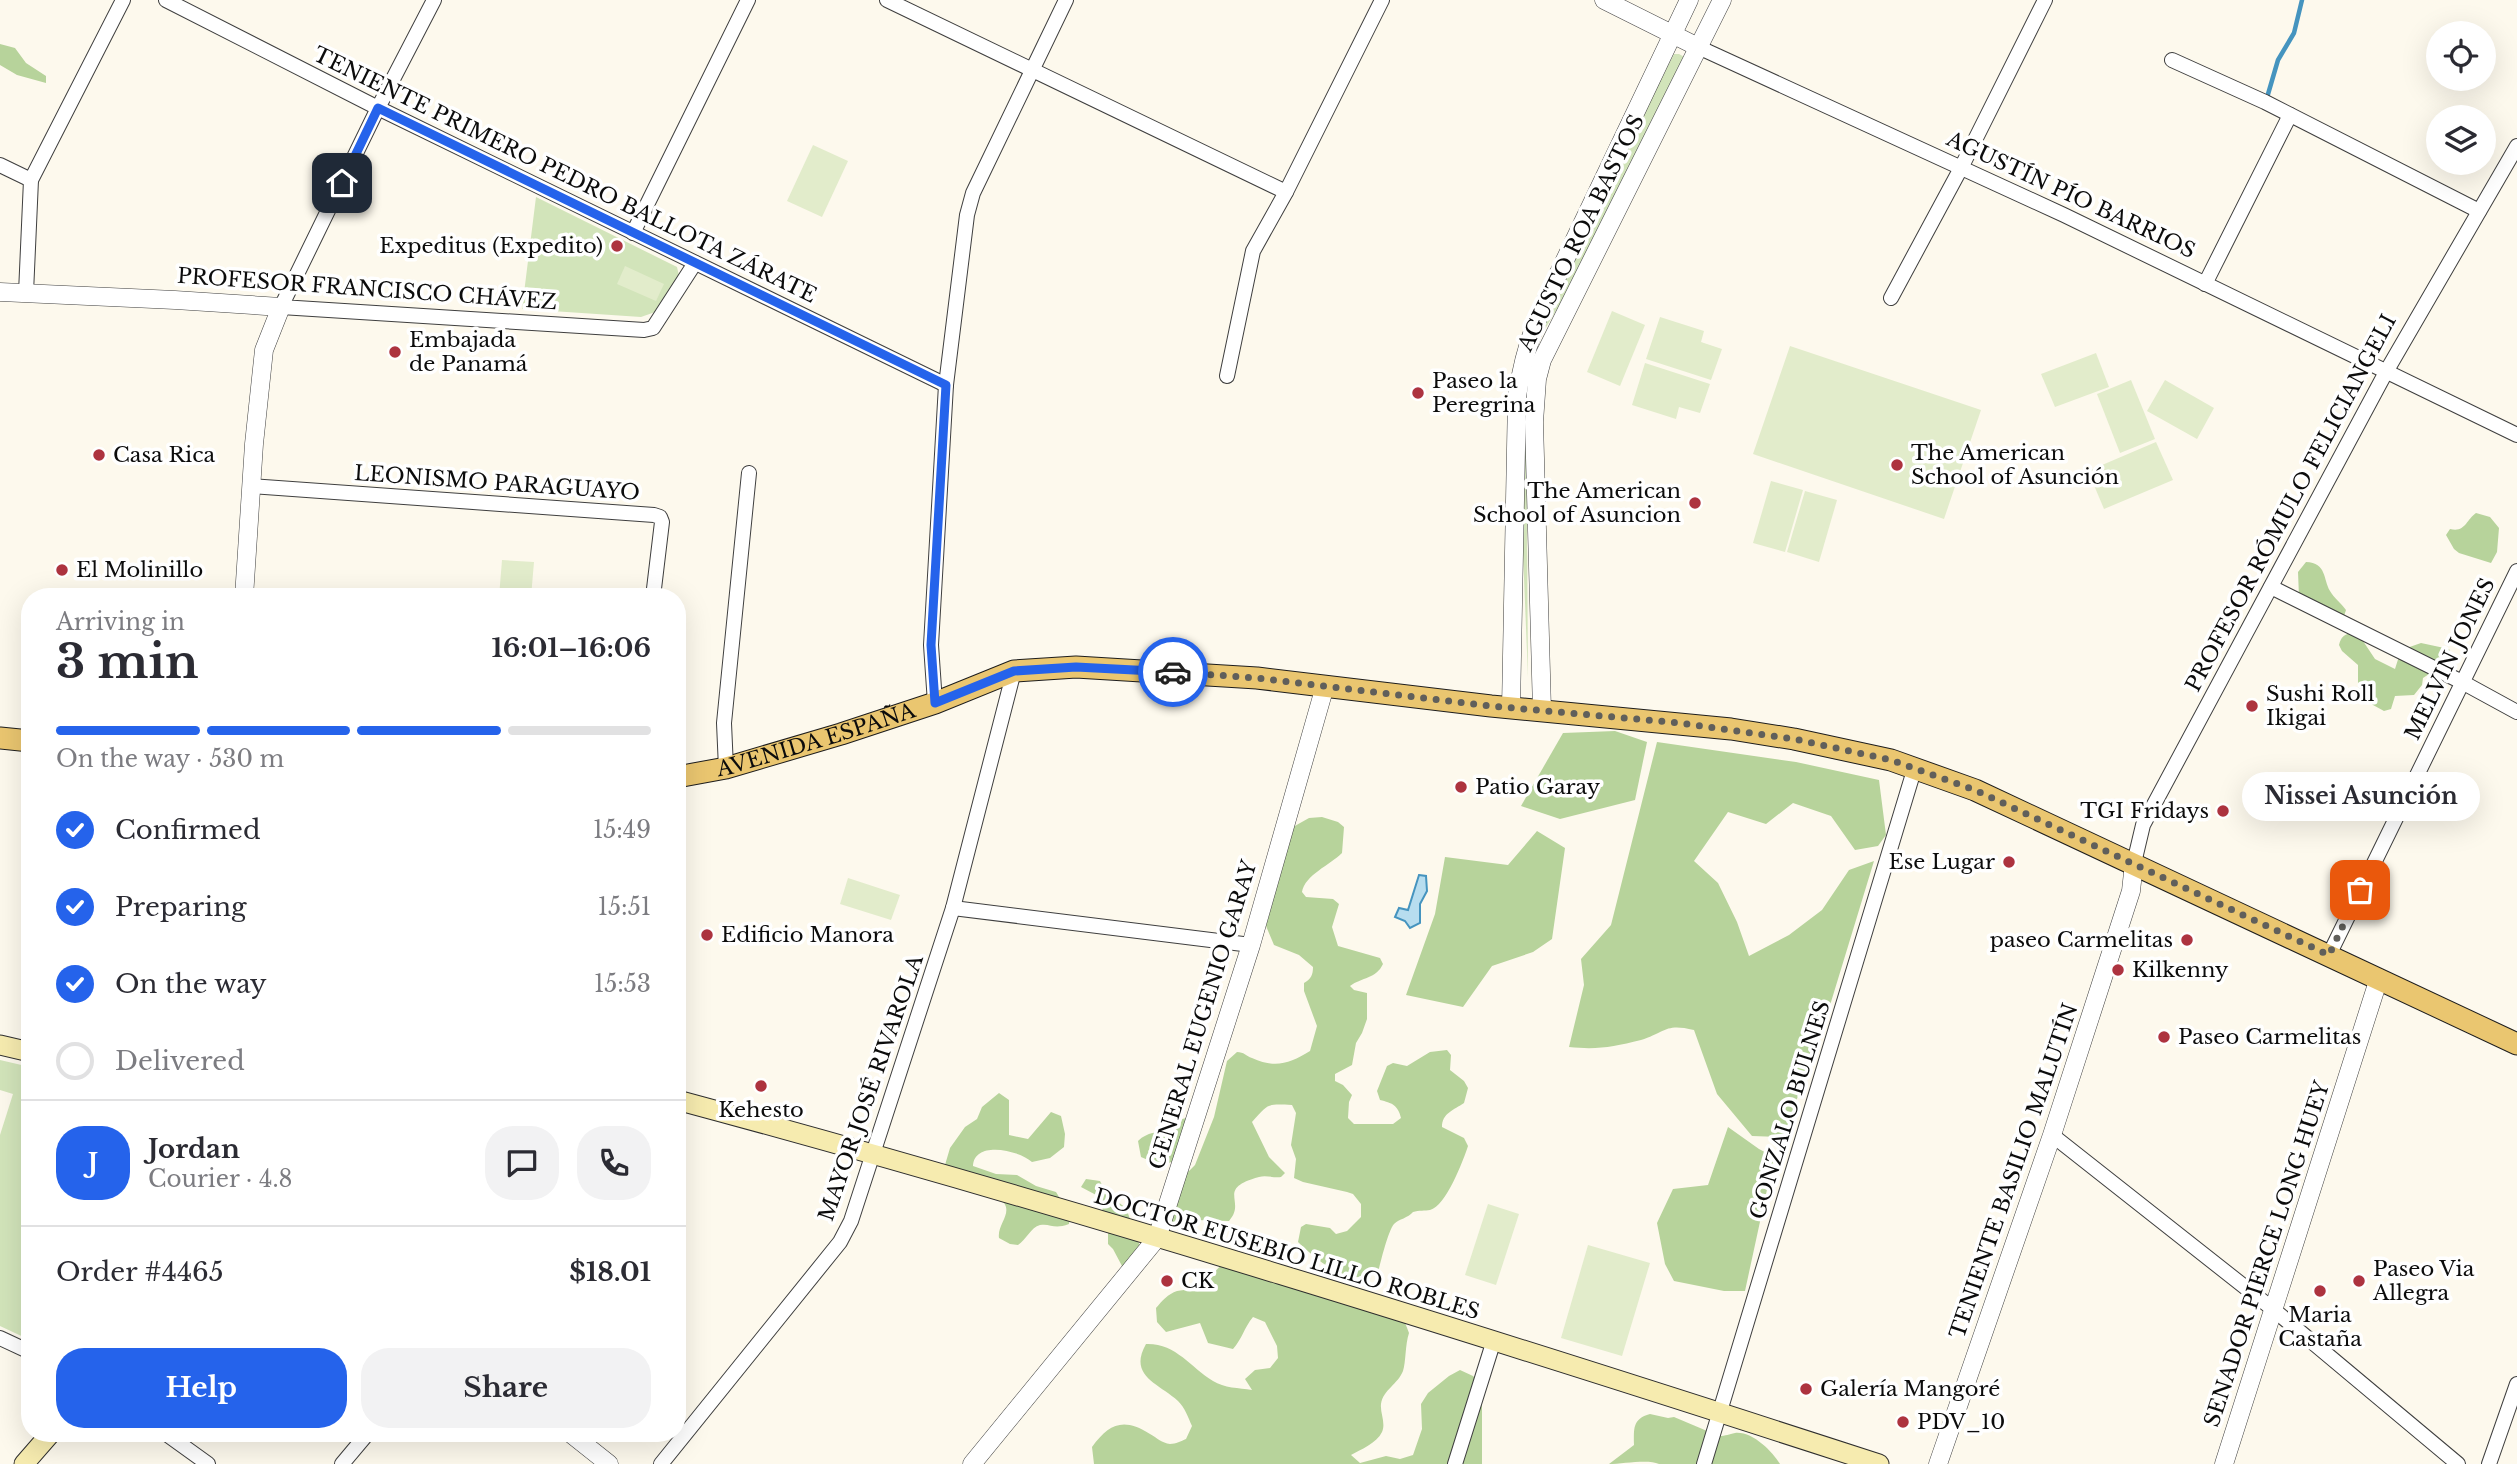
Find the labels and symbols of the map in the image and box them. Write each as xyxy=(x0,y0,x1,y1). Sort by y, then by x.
street label: TENIENTE PRIMERO PEDRO BALLOTA ZÁRATE xyxy=(309,41,821,309)
street label: AGUSTO ROA BASTOS xyxy=(1512,110,1650,357)
street label: AGUSTÍN PÍO BARRIOS xyxy=(1941,125,2200,264)
pin xyxy=(312,153,372,213)
place label: Expeditus (Expedito) xyxy=(379,233,603,259)
marker: Expeditus (Expedito) xyxy=(609,238,625,254)
street label: PROFESOR FRANCISCO CHÁVEZ xyxy=(176,263,558,315)
street label: PROFESOR RÓMULO FELICIANGELI xyxy=(2180,310,2402,696)
place label: Embajada de Panamá xyxy=(409,327,528,377)
marker: Embajada de Panamá xyxy=(387,344,403,360)
place label: Paseo la Peregrina xyxy=(1432,368,1536,418)
marker: Paseo la Peregrina xyxy=(1410,385,1426,401)
place label: The American School of Asunción xyxy=(1911,440,2119,490)
place label: Casa Rica xyxy=(113,442,215,468)
marker: Casa Rica xyxy=(91,447,107,463)
marker: The American School of Asunción xyxy=(1889,457,1905,473)
street label: LEONISMO PARAGUAYO xyxy=(353,460,641,506)
place label: The American School of Asuncion xyxy=(1473,478,1681,528)
marker: The American School of Asuncion xyxy=(1687,495,1703,511)
place label: El Molinillo xyxy=(76,557,203,583)
marker: El Molinillo xyxy=(54,562,70,578)
street label: MELVIN JONES xyxy=(2400,574,2500,744)
courier xyxy=(1138,637,1208,707)
place label: Sushi Roll Ikigai xyxy=(2266,681,2375,731)
street label: AVENIDA ESPAÑA xyxy=(714,697,919,783)
marker: Sushi Roll Ikigai xyxy=(2244,698,2260,714)
callout: Nissei Asunción xyxy=(2241,771,2479,820)
place label: Patio Garay xyxy=(1475,774,1601,800)
marker: Patio Garay xyxy=(1453,779,1469,795)
place label: TGI Fridays xyxy=(2080,798,2209,824)
marker: TGI Fridays xyxy=(2215,803,2231,819)
place label: Ese Lugar xyxy=(1889,849,1995,875)
marker: Ese Lugar xyxy=(2001,854,2017,870)
street label: GENERAL EUGENIO GARAY xyxy=(1144,857,1263,1173)
pin xyxy=(2330,860,2390,920)
place label: Edificio Manora xyxy=(721,922,894,948)
marker: Edificio Manora xyxy=(699,927,715,943)
place label: paseo Carmelitas xyxy=(1990,927,2173,953)
marker: paseo Carmelitas xyxy=(2179,932,2195,948)
street label: MAYOR JOSÉ RIVAROLA xyxy=(813,951,929,1225)
place label: Kilkenny xyxy=(2132,957,2229,983)
marker: Kilkenny xyxy=(2110,962,2126,978)
street label: GONZALO BULNES xyxy=(1744,998,1836,1222)
street label: TENIENTE BASILIO MALUTÍN xyxy=(1944,1000,2084,1342)
place label: Paseo Carmelitas xyxy=(2178,1024,2361,1050)
marker: Paseo Carmelitas xyxy=(2156,1029,2172,1045)
street label: SENADOR PIERCE LONG HUEY xyxy=(2199,1077,2335,1430)
marker: Kehesto xyxy=(753,1078,769,1094)
place label: Kehesto xyxy=(718,1097,804,1123)
street label: DOCTOR EUSEBIO LILLO ROBLES xyxy=(1091,1183,1483,1325)
place label: Paseo Via Allegra xyxy=(2372,1256,2475,1306)
place label: CK xyxy=(1181,1268,1215,1294)
marker: CK xyxy=(1159,1273,1175,1289)
marker: Paseo Via Allegra xyxy=(2351,1273,2367,1289)
marker: Maria Castaña xyxy=(2312,1283,2328,1299)
place label: Maria Castaña xyxy=(2278,1302,2362,1352)
place label: Galería Mangoré xyxy=(1820,1376,2000,1402)
marker: Galería Mangoré xyxy=(1798,1381,1814,1397)
place label: PDV_10 xyxy=(1917,1409,2005,1435)
marker: PDV_10 xyxy=(1895,1414,1911,1430)

